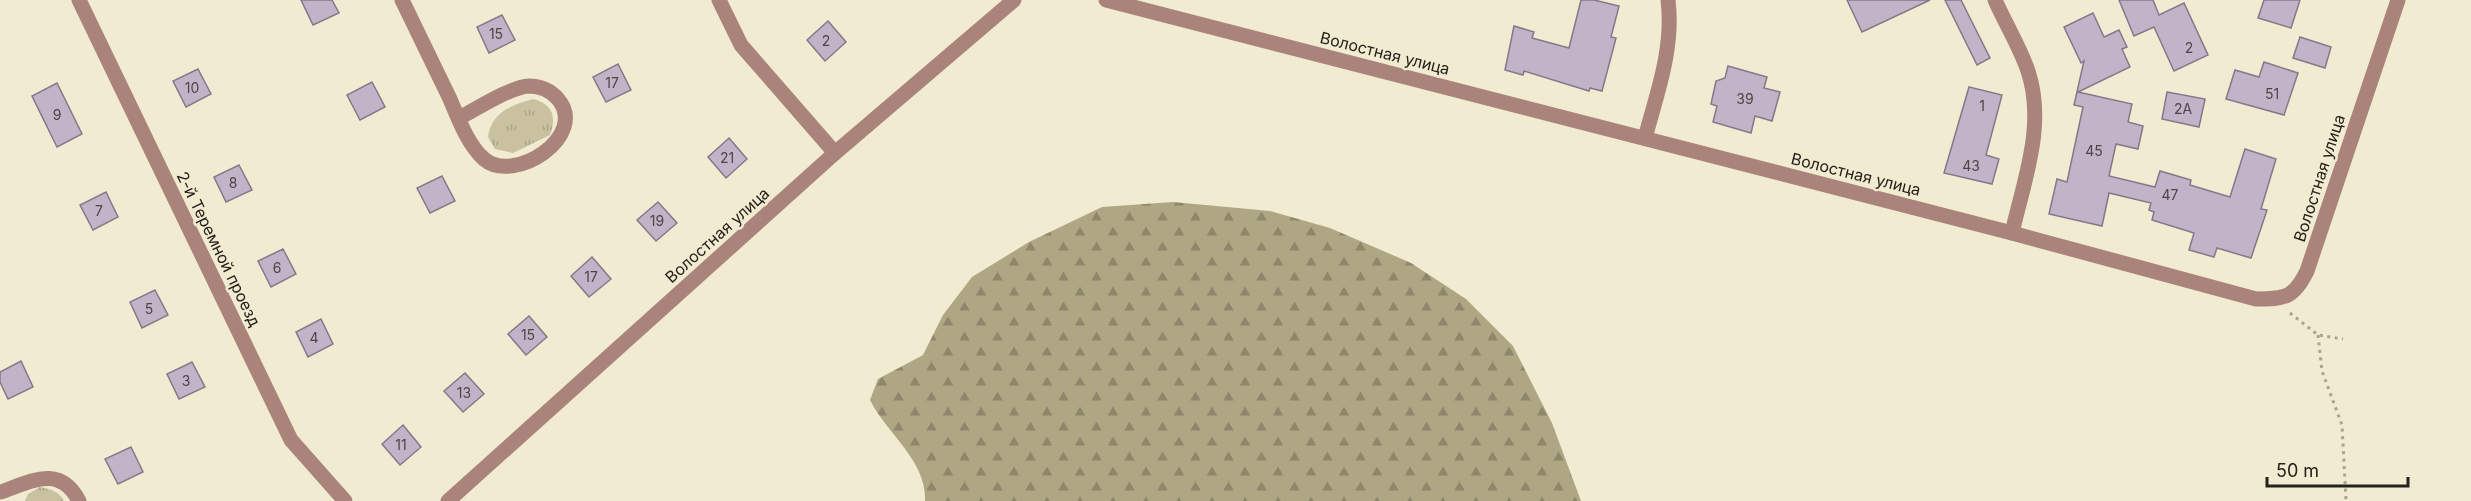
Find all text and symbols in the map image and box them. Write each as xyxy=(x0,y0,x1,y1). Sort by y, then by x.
house number: 15 xyxy=(489,25,503,42)
street label: Волостная улица xyxy=(1318,27,1452,79)
house number: 2 xyxy=(822,32,830,49)
house number: 2 xyxy=(2185,39,2193,56)
house number: 17 xyxy=(605,74,619,91)
house number: 10 xyxy=(185,79,199,96)
house number: 51 xyxy=(2265,85,2279,102)
house number: 39 xyxy=(1736,90,1754,107)
house number: 1 xyxy=(1979,97,1985,114)
house number: 2А xyxy=(2174,100,2192,117)
house number: 9 xyxy=(53,106,61,123)
street label: Волостная улица xyxy=(2289,112,2349,244)
house number: 45 xyxy=(2085,142,2103,159)
street label: Волостная улица xyxy=(1789,148,1923,200)
house number: 21 xyxy=(720,149,734,166)
house number: 43 xyxy=(1962,157,1980,174)
street label: 2-й Теремной проезд xyxy=(173,168,265,330)
house number: 8 xyxy=(229,174,237,191)
street label: Волостная улица xyxy=(661,183,773,287)
house number: 47 xyxy=(2162,186,2179,203)
house number: 7 xyxy=(95,202,103,219)
house number: 19 xyxy=(650,212,664,229)
house number: 6 xyxy=(273,259,281,276)
house number: 17 xyxy=(584,268,598,285)
house number: 5 xyxy=(145,300,153,317)
house number: 15 xyxy=(521,326,535,343)
house number: 4 xyxy=(309,329,319,346)
house number: 3 xyxy=(182,372,190,389)
house number: 13 xyxy=(457,384,471,401)
house number: 11 xyxy=(395,436,407,453)
scale bar xyxy=(2267,450,2408,488)
text: 50 m xyxy=(2276,460,2319,481)

